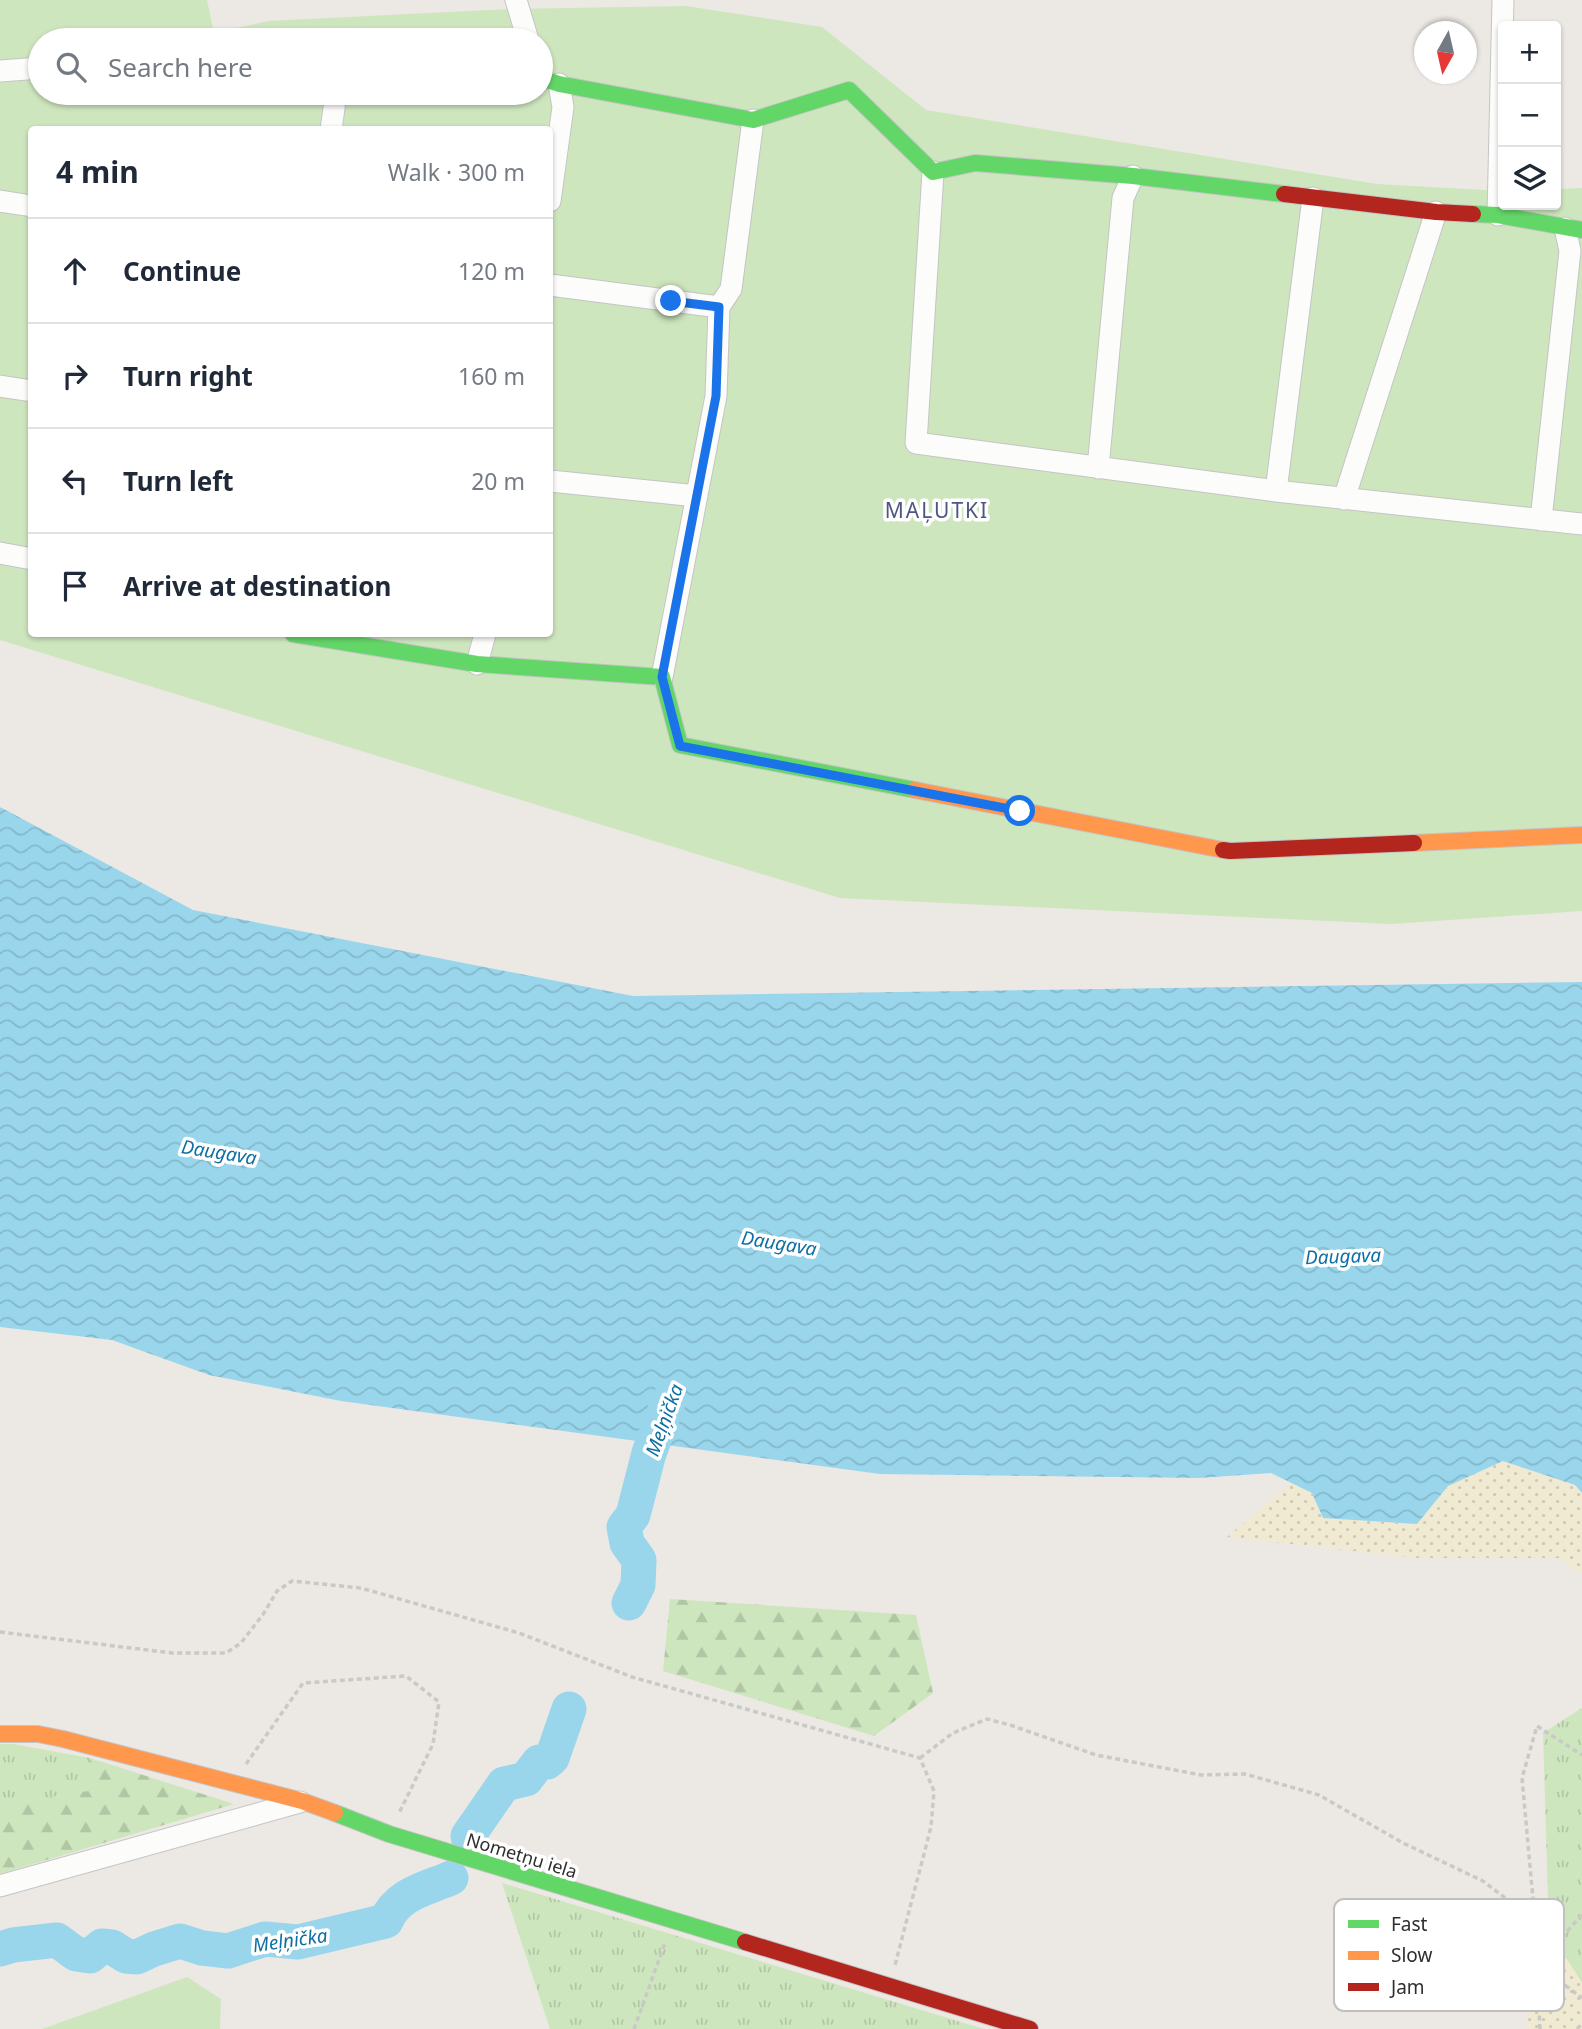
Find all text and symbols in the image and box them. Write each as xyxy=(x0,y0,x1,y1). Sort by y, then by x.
north arrow xyxy=(1414,21,1477,84)
map controls xyxy=(1498,21,1561,210)
button: + xyxy=(1498,21,1561,84)
search box xyxy=(28,28,553,105)
icon: search xyxy=(52,48,90,86)
text: Search here xyxy=(108,49,253,85)
button: − xyxy=(1498,84,1561,147)
button: layers xyxy=(1498,147,1561,210)
text: 4 min xyxy=(56,151,139,192)
text: Walk · 300 m xyxy=(388,156,525,188)
icon: ahead xyxy=(56,252,94,290)
text: Continue xyxy=(123,253,241,289)
text: 120 m xyxy=(458,255,525,287)
route end xyxy=(655,285,686,316)
icon: right xyxy=(56,357,94,395)
text: Turn right xyxy=(123,358,253,394)
text: 160 m xyxy=(458,360,525,392)
icon: left xyxy=(56,462,94,500)
text: Turn left xyxy=(123,463,234,499)
text: 20 m xyxy=(471,465,525,497)
district label: MAĻUTKI xyxy=(885,496,989,524)
icon: arrive xyxy=(56,567,94,605)
text: Arrive at destination xyxy=(123,568,392,604)
route start xyxy=(1004,795,1035,826)
water label: Daugava xyxy=(179,1133,259,1171)
water label: Daugava xyxy=(739,1224,819,1262)
water label: Daugava xyxy=(1305,1242,1382,1270)
water label: Meļņička xyxy=(639,1380,689,1460)
street label: Nometņu iela xyxy=(464,1827,580,1883)
legend xyxy=(1334,1899,1564,2011)
text: Fast xyxy=(1391,1911,1428,1937)
water label: Meļņička xyxy=(251,1922,329,1958)
text: Slow xyxy=(1391,1942,1432,1968)
text: Jam xyxy=(1389,1974,1425,2000)

